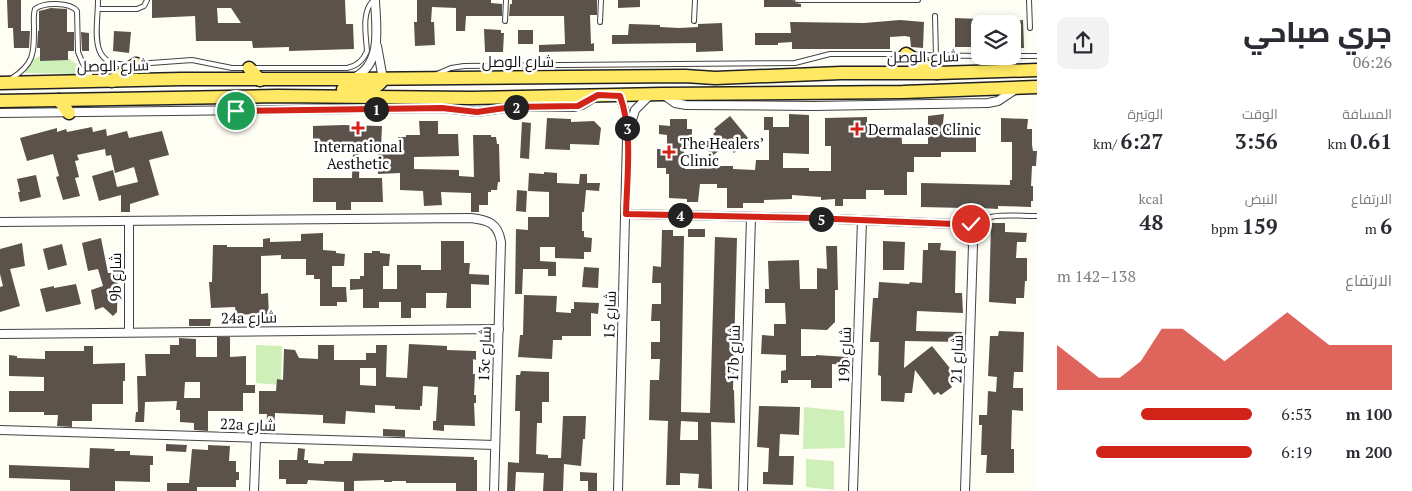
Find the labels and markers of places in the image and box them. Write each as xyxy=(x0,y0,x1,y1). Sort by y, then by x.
pin xyxy=(215,90,257,132)
pin: 2 xyxy=(504,94,528,120)
pin: 1 xyxy=(364,96,388,122)
pin: 3 xyxy=(614,116,640,140)
place label: Dermalase Clinic xyxy=(868,119,981,139)
marker: International Aesthetic xyxy=(351,121,365,135)
marker: Dermalase Clinic xyxy=(850,122,864,136)
place label: The Healers’ Clinic xyxy=(680,133,764,170)
place label: International Aesthetic xyxy=(314,136,402,173)
marker: The Healers’ Clinic xyxy=(662,145,676,159)
pin: 4 xyxy=(668,202,692,228)
pin xyxy=(950,203,992,245)
pin: 5 xyxy=(808,206,834,232)

